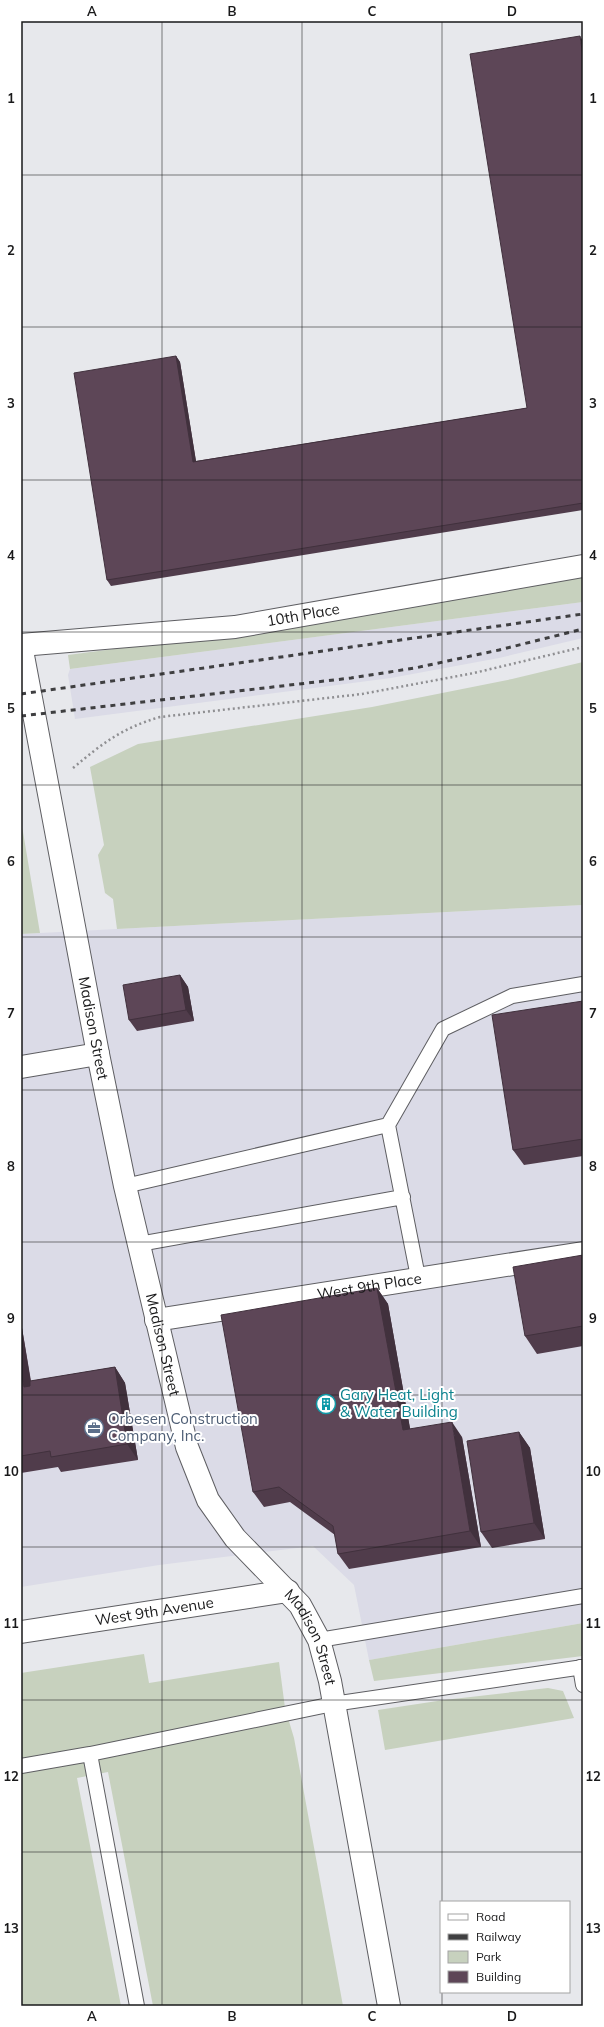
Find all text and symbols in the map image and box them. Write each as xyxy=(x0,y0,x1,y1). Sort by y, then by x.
text: A xyxy=(87,3,97,19)
text: B xyxy=(228,3,237,19)
text: C xyxy=(368,3,377,19)
text: D xyxy=(507,3,517,19)
text: 1 xyxy=(7,90,15,106)
text: 1 xyxy=(589,90,597,106)
text: 2 xyxy=(7,242,15,258)
text: 2 xyxy=(589,242,597,258)
text: 3 xyxy=(7,395,15,411)
text: 3 xyxy=(589,395,597,411)
text: 4 xyxy=(7,547,15,563)
text: 4 xyxy=(589,547,597,563)
street label: 10th Place xyxy=(265,599,341,630)
text: 5 xyxy=(7,700,15,716)
text: 5 xyxy=(589,700,597,716)
text: 6 xyxy=(7,853,15,869)
text: 6 xyxy=(589,853,597,869)
street label: Madison Street xyxy=(75,975,113,1081)
text: 7 xyxy=(7,1005,15,1021)
text: 7 xyxy=(589,1005,597,1021)
text: 8 xyxy=(7,1158,15,1174)
text: 8 xyxy=(589,1158,597,1174)
street label: West 9th Place xyxy=(316,1268,423,1304)
street label: Madison Street xyxy=(142,1291,185,1398)
text: 9 xyxy=(7,1310,15,1326)
text: 9 xyxy=(589,1310,597,1326)
place label: Gary Heat, Light & Water Building xyxy=(340,1385,458,1421)
building icon: Gary Heat, Light & Water Building xyxy=(315,1393,337,1415)
place label: Orbesen Construction Company, Inc. xyxy=(108,1409,258,1445)
office icon: Orbesen Construction Company, Inc. xyxy=(83,1417,105,1439)
text: 10 xyxy=(3,1463,19,1479)
text: 10 xyxy=(585,1463,601,1479)
street label: Madison Street xyxy=(281,1585,341,1687)
street label: West 9th Avenue xyxy=(94,1593,215,1630)
text: 11 xyxy=(3,1615,19,1631)
text: 11 xyxy=(585,1615,601,1631)
text: 12 xyxy=(3,1768,19,1784)
text: 12 xyxy=(585,1768,601,1784)
legend xyxy=(440,1901,570,1993)
text: Road xyxy=(476,1909,505,1924)
text: 13 xyxy=(3,1920,19,1936)
text: 13 xyxy=(585,1920,601,1936)
text: Railway xyxy=(476,1929,522,1944)
text: Park xyxy=(476,1949,502,1964)
text: Building xyxy=(476,1969,521,1984)
text: A xyxy=(87,2008,97,2024)
text: B xyxy=(228,2008,237,2024)
text: C xyxy=(368,2008,377,2024)
text: D xyxy=(507,2008,517,2024)

